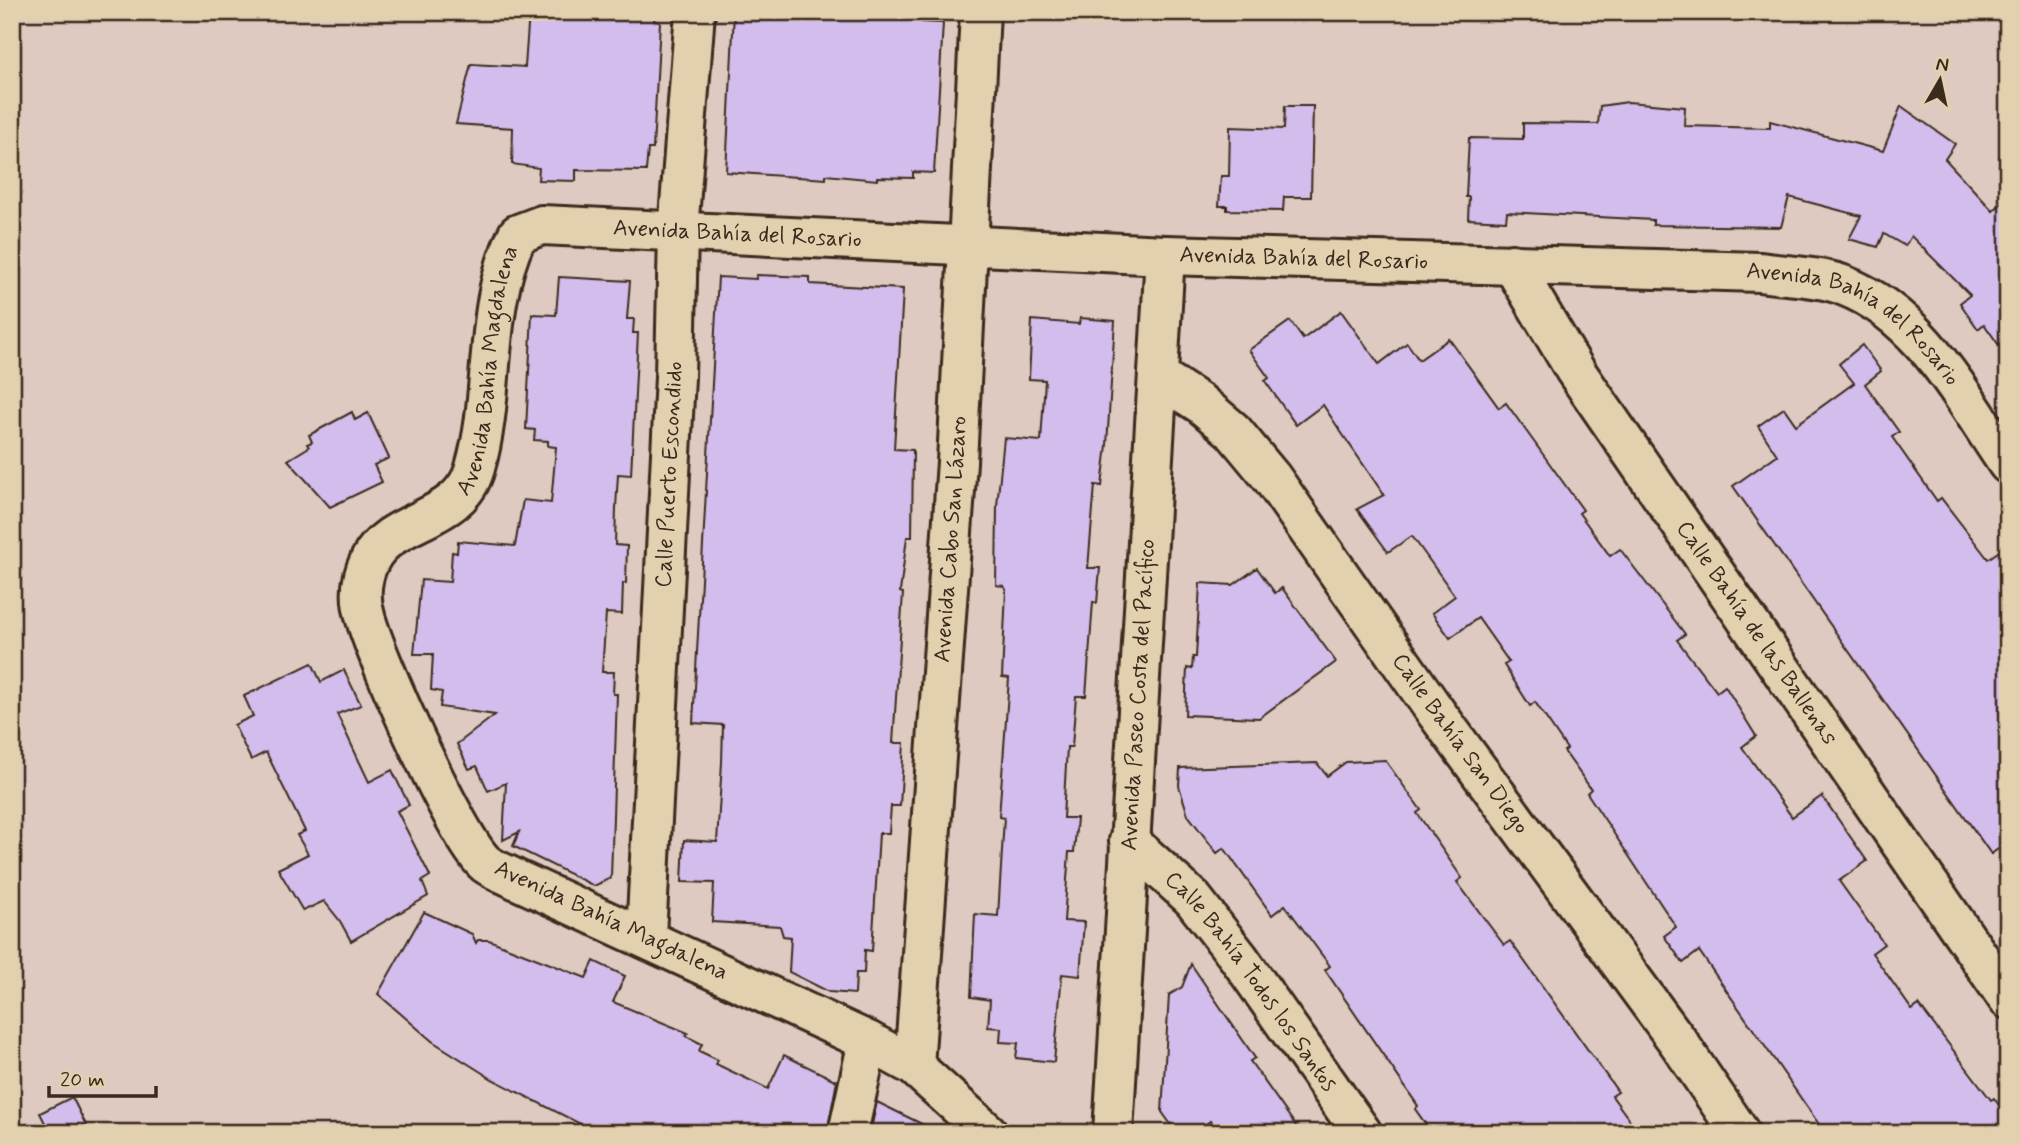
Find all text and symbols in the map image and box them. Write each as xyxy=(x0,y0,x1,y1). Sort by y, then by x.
north arrow xyxy=(1904,46,1974,116)
text: N xyxy=(1934,51,1951,78)
street label: Avenida Bahía del Rosario xyxy=(612,213,862,255)
street label: Avenida Bahía del Rosario xyxy=(1179,240,1429,278)
street label: Avenida Bahía Magdalena xyxy=(450,241,526,502)
street label: Avenida Bahía del Rosario xyxy=(1746,257,1967,392)
street label: Calle Puerto Escondido xyxy=(649,361,690,589)
street label: Avenida Cabo San Lázaro xyxy=(928,415,974,664)
street label: Calle Bahía de las Ballenas xyxy=(1669,515,1844,751)
street label: Avenida Paseo Costa del Pacífico xyxy=(1115,538,1163,851)
street label: Calle Bahía San Diego xyxy=(1384,648,1536,840)
street label: Avenida Bahía Magdalena xyxy=(489,854,732,990)
street label: Calle Bahía Todos los Santos xyxy=(1158,865,1344,1098)
scale bar xyxy=(49,1054,156,1098)
text: 20 m xyxy=(60,1066,105,1094)

